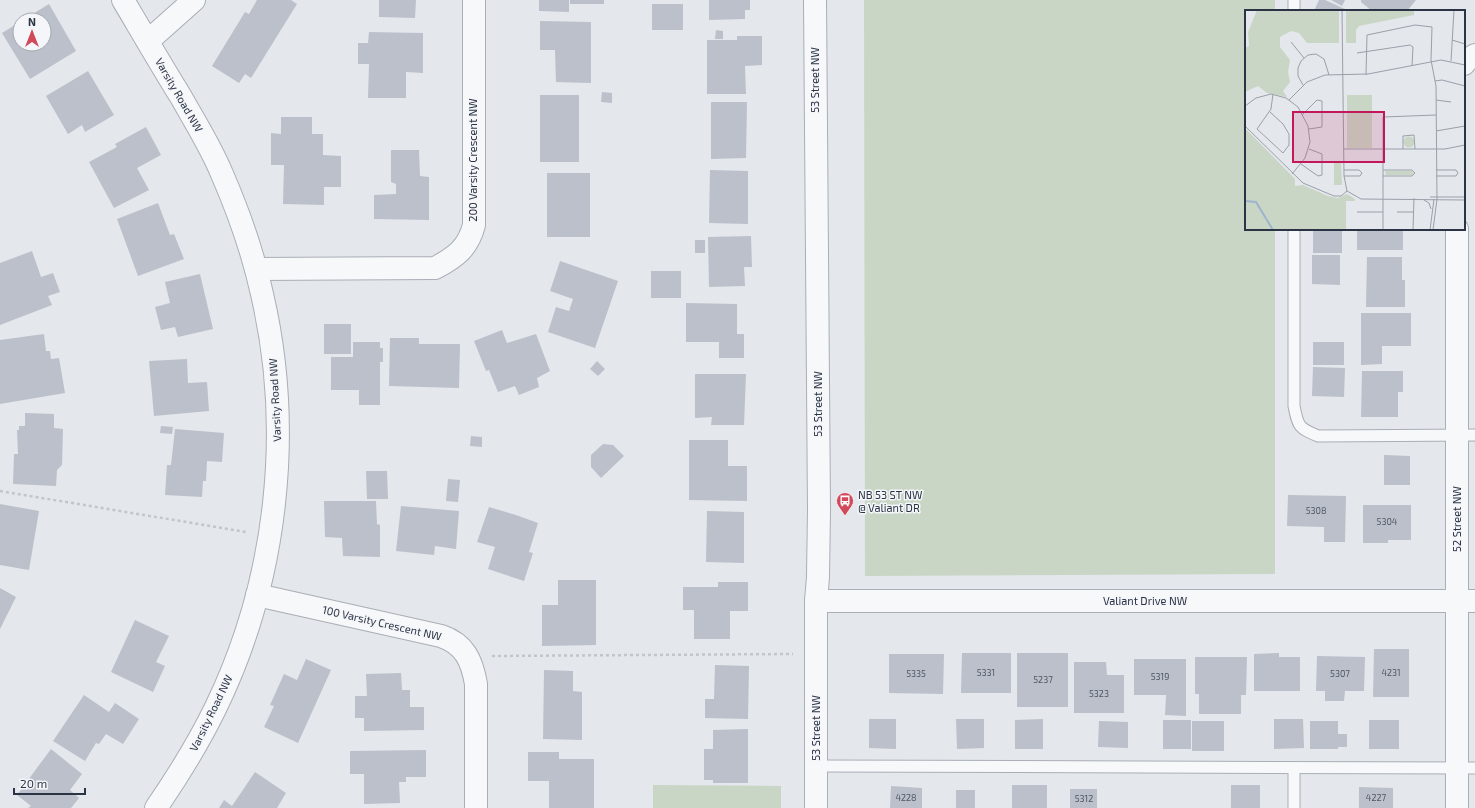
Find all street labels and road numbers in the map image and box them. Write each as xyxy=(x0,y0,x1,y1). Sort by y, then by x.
street label: 53 Street NW xyxy=(808,47,821,113)
street label: Varsity Road NW xyxy=(153,55,206,135)
street label: 200 Varsity Crescent NW xyxy=(466,98,479,222)
street label: Varsity Road NW xyxy=(266,358,283,442)
street label: 53 Street NW xyxy=(811,371,824,437)
street label: 52 Street NW xyxy=(1450,486,1463,552)
street label: Valiant Drive NW xyxy=(1103,594,1188,607)
street label: 100 Varsity Crescent NW xyxy=(321,602,443,643)
street label: Varsity Road NW xyxy=(186,672,235,753)
street label: 53 Street NW xyxy=(809,695,822,761)

